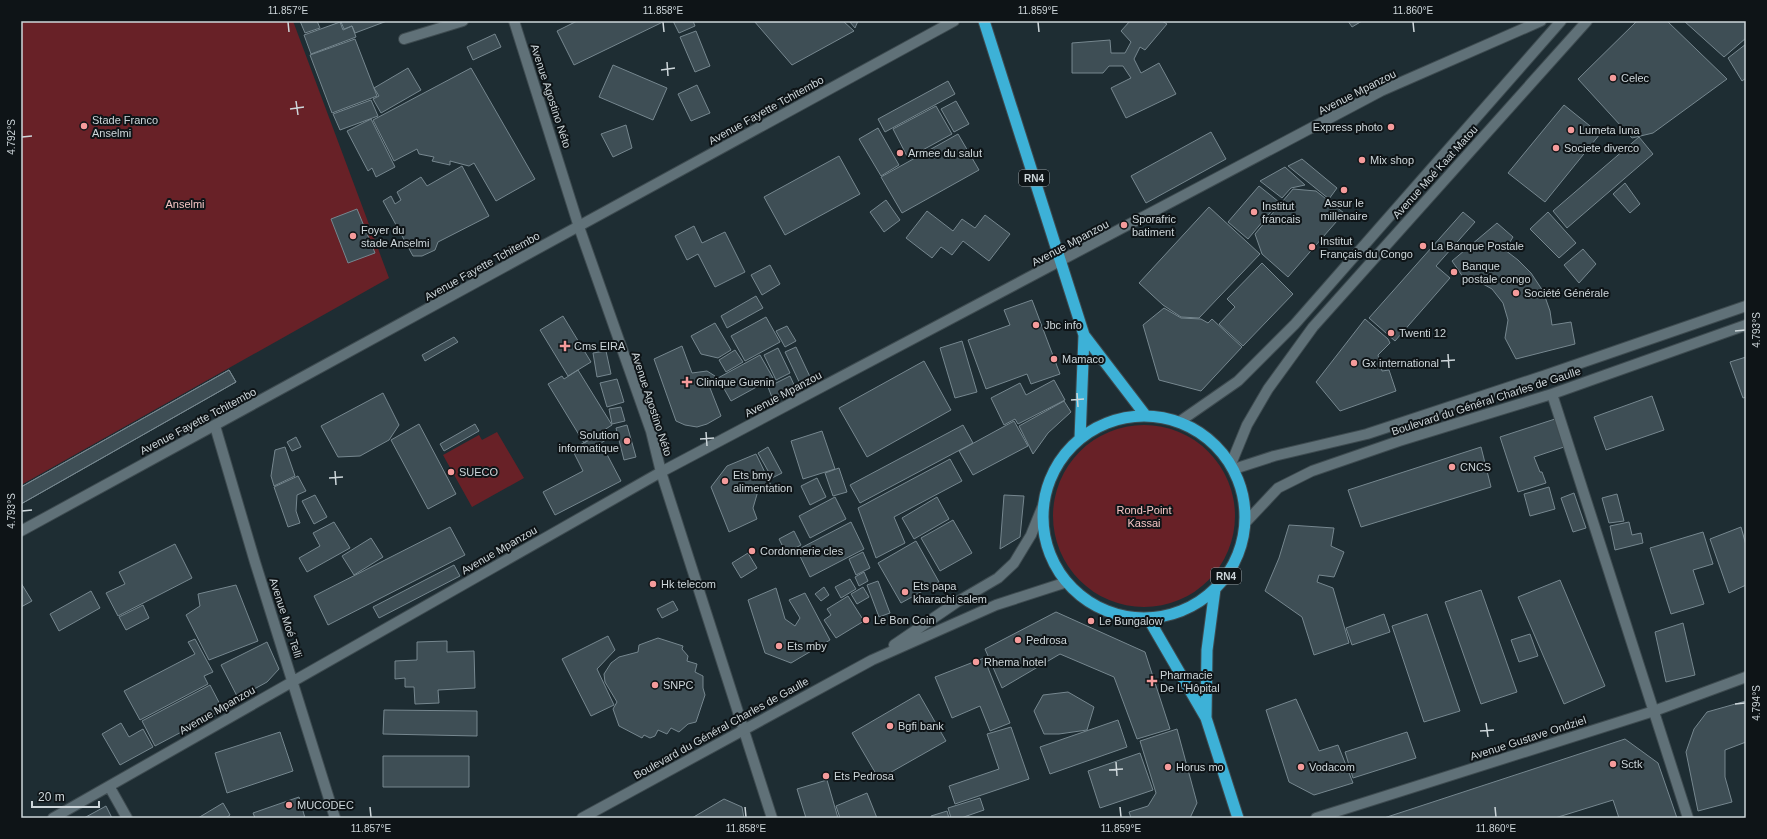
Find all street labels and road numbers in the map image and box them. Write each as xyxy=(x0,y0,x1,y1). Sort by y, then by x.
street label: Avenue Agostino Néto xyxy=(529,42,573,150)
street label: Avenue Mpanzou xyxy=(1316,67,1398,117)
street label: Avenue Fayette Tchitembo xyxy=(706,73,826,147)
street label: Avenue Moé Kaat Matou xyxy=(1390,123,1480,221)
road number: RN4 xyxy=(1019,170,1049,186)
street label: Avenue Mpanzou xyxy=(1029,218,1111,268)
street label: Avenue Fayette Tchitembo xyxy=(422,229,542,303)
street label: Avenue Agostino Néto xyxy=(630,350,674,458)
street label: Boulevard du Général Charles de Gaulle xyxy=(1390,365,1582,437)
street label: Avenue Mpanzou xyxy=(742,369,824,419)
street label: Avenue Fayette Tchitembo xyxy=(138,385,258,457)
street label: Avenue Mpanzou xyxy=(459,523,539,577)
road number: RN4 xyxy=(1211,568,1241,584)
street label: Avenue Moé Telli xyxy=(267,576,305,660)
street label: Boulevard du Général Charles de Gaulle xyxy=(631,675,811,781)
street label: Avenue Mpanzou xyxy=(177,683,257,737)
street label: Avenue Gustave Ondziel xyxy=(1468,714,1588,762)

